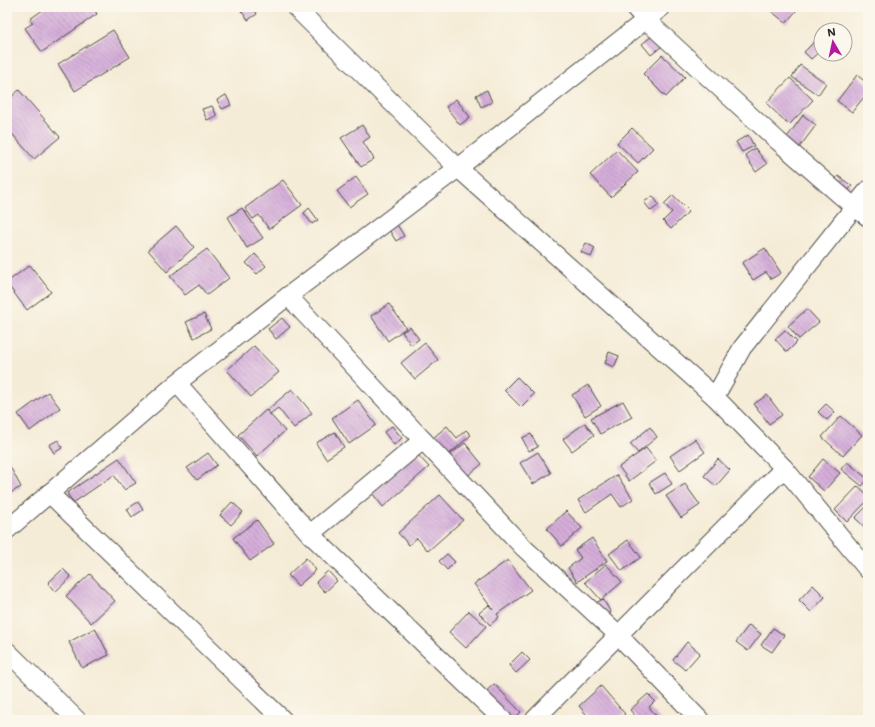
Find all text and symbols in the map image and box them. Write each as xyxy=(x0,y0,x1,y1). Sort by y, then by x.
north arrow xyxy=(813,22,853,62)
text: N xyxy=(826,24,837,40)

